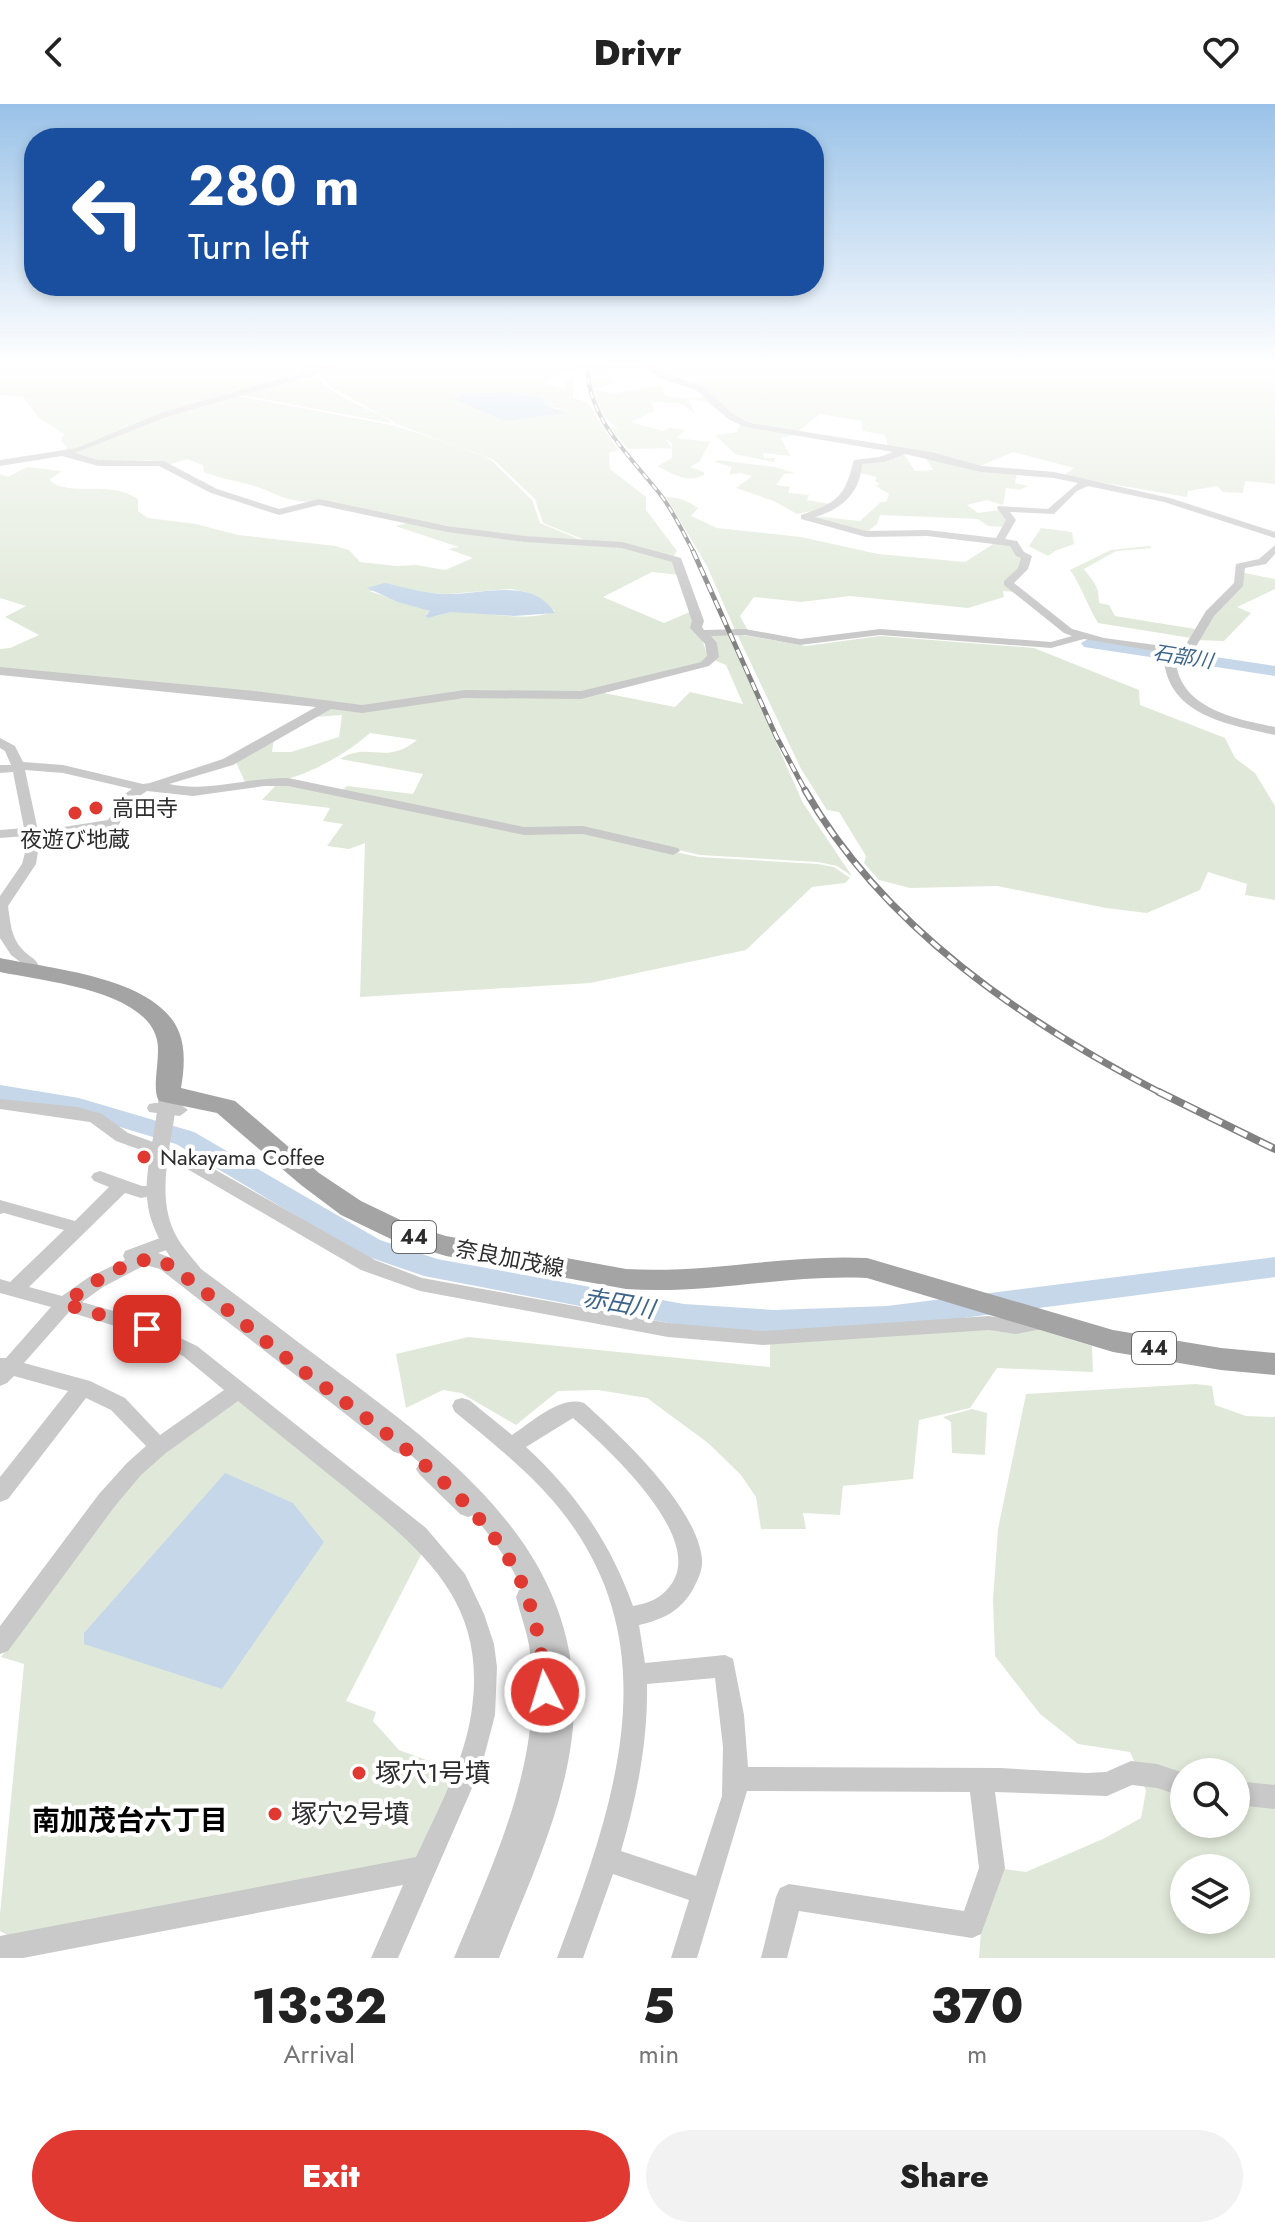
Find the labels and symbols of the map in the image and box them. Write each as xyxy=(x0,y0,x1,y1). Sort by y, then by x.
water label: 石部川 xyxy=(1151,638,1217,676)
place label: 高田寺 xyxy=(112,792,178,824)
marker: 高田寺 xyxy=(87,799,105,817)
marker: 夜遊び地蔵 xyxy=(66,804,84,822)
place label: 夜遊び地蔵 xyxy=(20,823,130,855)
place label: Nakayama Coffee xyxy=(160,1141,325,1173)
marker: Nakayama Coffee xyxy=(135,1148,153,1166)
road number: 44 xyxy=(392,1221,436,1253)
street label: 奈良加茂線 xyxy=(453,1232,567,1284)
water label: 赤田川 xyxy=(581,1280,660,1327)
pin xyxy=(113,1295,181,1363)
road number: 44 xyxy=(1132,1332,1176,1364)
position arrow xyxy=(503,1650,587,1734)
place label: 塚穴1号墳 xyxy=(375,1754,491,1792)
marker: 塚穴1号墳 xyxy=(350,1764,368,1782)
place label: 塚穴2号墳 xyxy=(291,1795,410,1833)
district label: 南加茂台六丁目 xyxy=(32,1800,228,1841)
marker: 塚穴2号墳 xyxy=(266,1805,284,1823)

